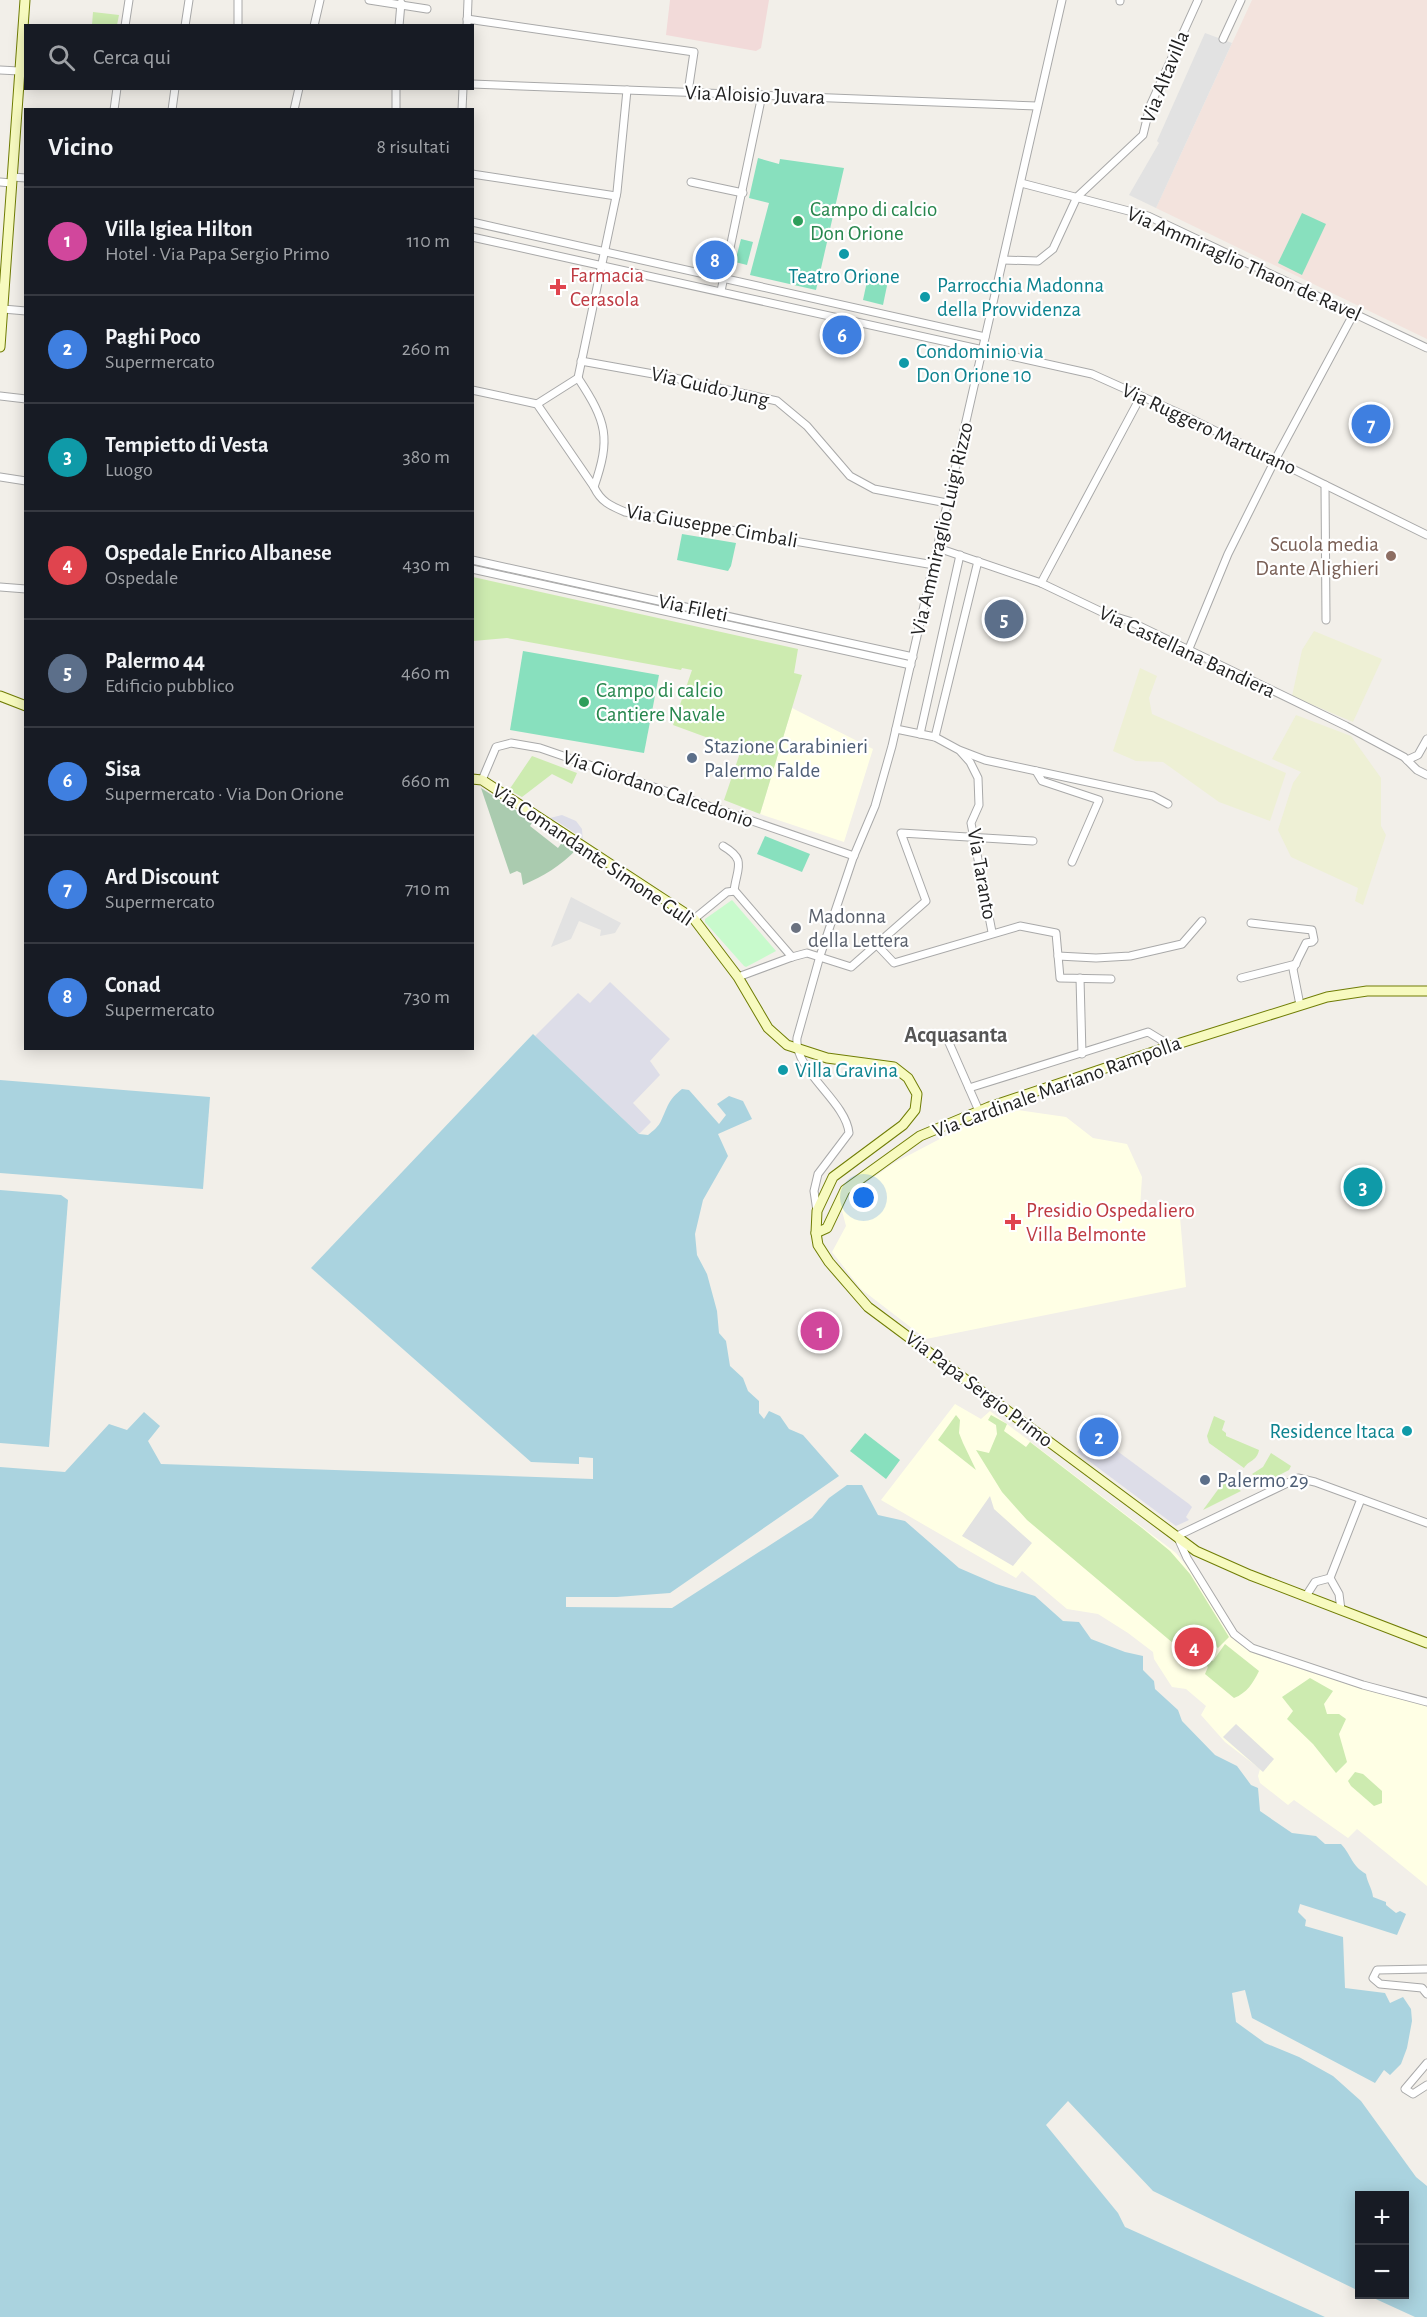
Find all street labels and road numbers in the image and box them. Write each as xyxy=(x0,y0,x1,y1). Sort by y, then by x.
street label: Via Altavilla xyxy=(1137,28,1193,126)
street label: Via Aloisio Juvara xyxy=(684,82,826,108)
street label: Via Ammiraglio Thaon de Ravel xyxy=(1124,203,1364,325)
street label: Via Guido Jung xyxy=(649,363,772,411)
street label: Via Ruggero Marturano xyxy=(1119,379,1299,479)
street label: Via Ammiraglio Luigi Rizzo xyxy=(907,420,977,638)
street label: Via Giuseppe Cimbali xyxy=(624,501,800,551)
street label: Via Fileti xyxy=(656,590,730,626)
street label: Via Castellana Bandiera xyxy=(1096,602,1279,702)
street label: Via Giordano Calcedonio xyxy=(560,746,756,832)
street label: Via Comandante Simone Gulì xyxy=(489,780,697,930)
street label: Via Taranto xyxy=(964,827,1000,921)
street label: Via Cardinale Mariano Rampolla xyxy=(930,1032,1184,1142)
street label: Via Papa Sergio Primo xyxy=(901,1327,1057,1451)

